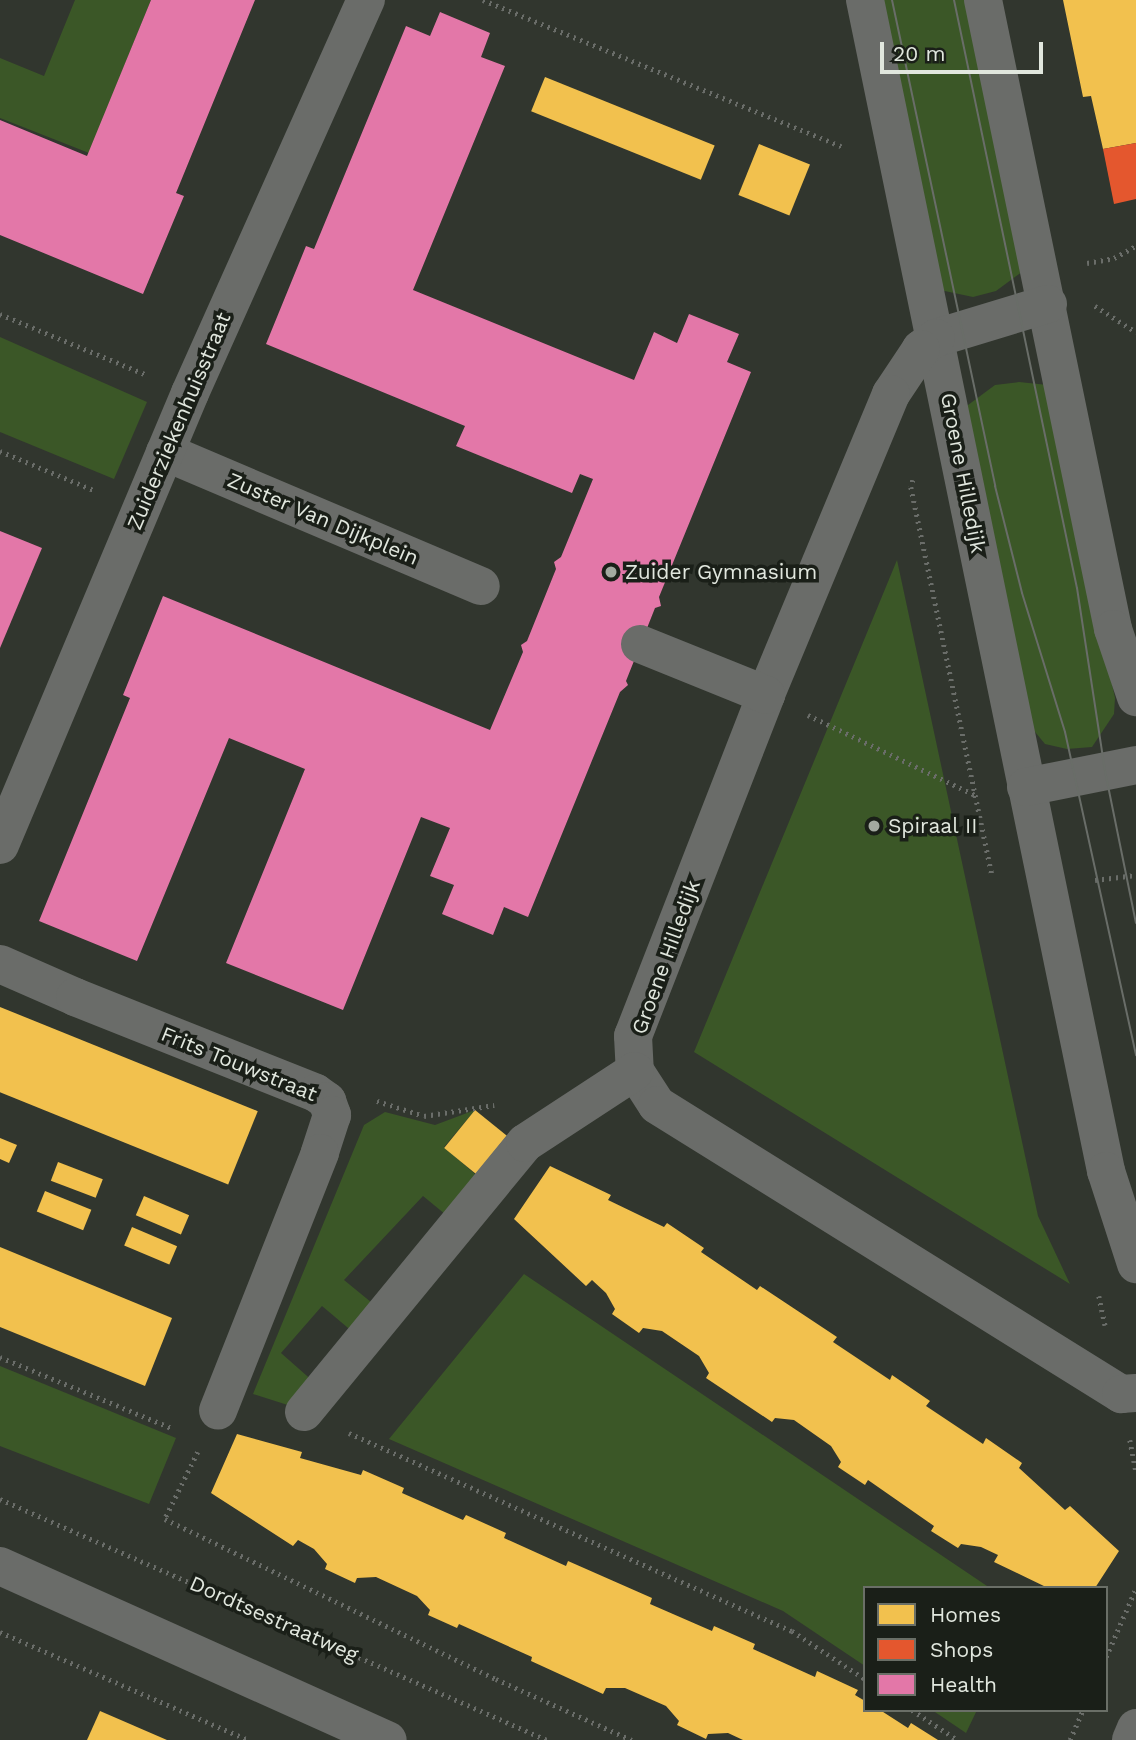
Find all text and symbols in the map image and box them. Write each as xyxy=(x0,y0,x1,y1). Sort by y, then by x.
scale bar xyxy=(884,28,1047,72)
text: 20 m xyxy=(893,41,945,66)
street label: Zuiderziekenhuisstraat xyxy=(122,309,236,533)
street label: Groene Hilledijk xyxy=(935,391,991,555)
street label: Zuster Van Dijkplein xyxy=(223,467,423,571)
place label: Zuider Gymnasium xyxy=(625,559,818,585)
marker: Zuider Gymnasium xyxy=(603,564,619,580)
place label: Spiraal II xyxy=(888,813,978,839)
marker: Spiraal II xyxy=(866,818,882,834)
street label: Groene Hilledijk xyxy=(626,876,706,1038)
street label: Frits Touwstraat xyxy=(157,1021,321,1107)
street label: Dordtsestraatweg xyxy=(186,1570,362,1668)
legend xyxy=(863,1586,1108,1712)
text: Homes xyxy=(930,1602,1001,1627)
text: Shops xyxy=(930,1637,993,1662)
text: Health xyxy=(930,1672,997,1697)

